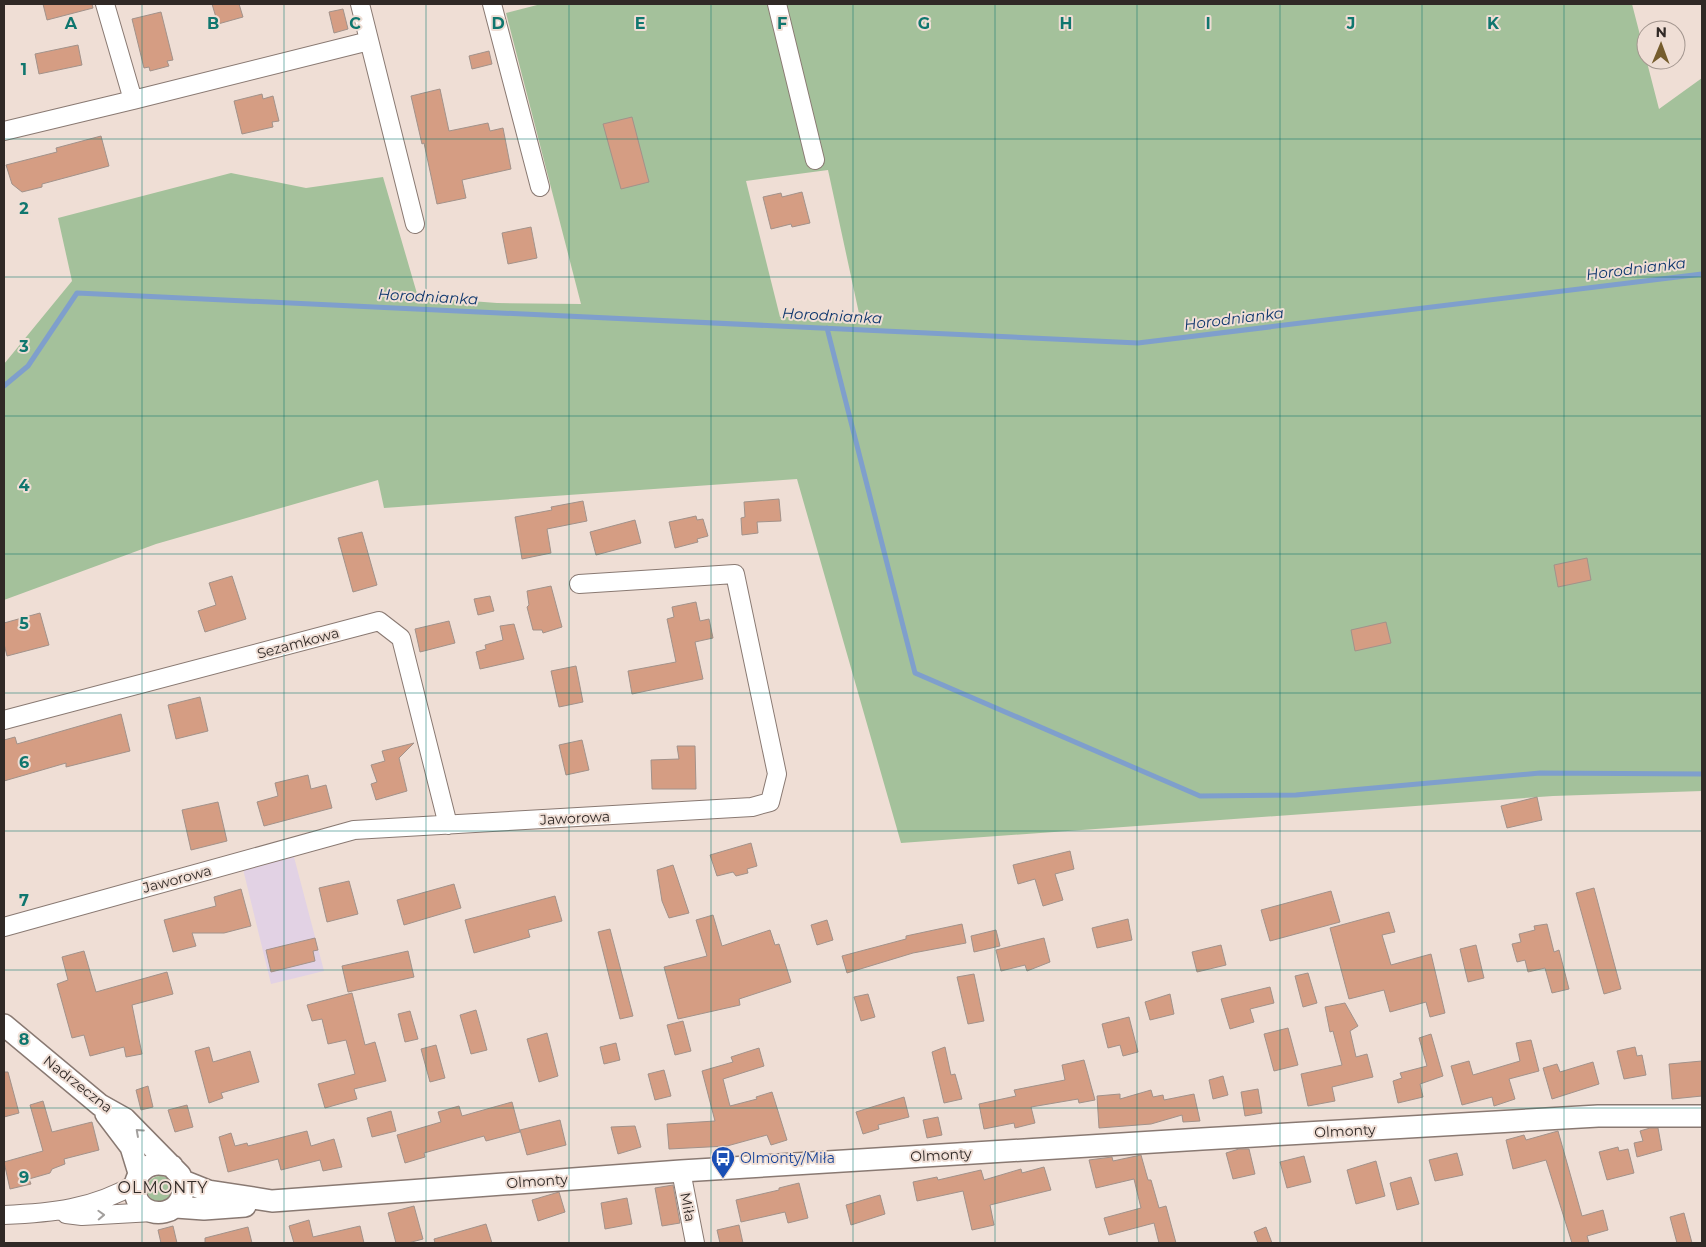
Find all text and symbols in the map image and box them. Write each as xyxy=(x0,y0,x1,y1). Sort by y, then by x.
text: A xyxy=(64,14,78,33)
text: B xyxy=(207,14,219,33)
text: C xyxy=(349,14,361,33)
text: D xyxy=(491,14,505,33)
text: E xyxy=(635,14,645,33)
text: F xyxy=(777,14,787,33)
text: G xyxy=(918,14,930,33)
text: H xyxy=(1060,14,1072,33)
text: I xyxy=(1205,14,1211,33)
text: J xyxy=(1346,14,1355,33)
text: K xyxy=(1487,14,1500,33)
north arrow xyxy=(1636,20,1686,70)
text: N xyxy=(1655,23,1667,41)
text: 1 xyxy=(21,60,27,79)
text: 2 xyxy=(19,199,29,218)
water label: Horodnianka xyxy=(1585,253,1687,284)
water label: Horodnianka xyxy=(377,284,479,309)
water label: Horodnianka xyxy=(781,303,883,328)
water label: Horodnianka xyxy=(1183,303,1285,334)
text: 3 xyxy=(18,337,29,356)
text: 4 xyxy=(18,476,30,495)
text: 5 xyxy=(19,614,29,633)
street label: Sezamkowa xyxy=(255,623,341,663)
text: 6 xyxy=(19,753,29,772)
street label: Jaworowa xyxy=(538,807,611,829)
street label: Jaworowa xyxy=(140,861,213,897)
text: 7 xyxy=(19,891,29,910)
text: 8 xyxy=(19,1030,29,1049)
street label: Nadrzeczna xyxy=(40,1051,116,1117)
street label: Olmonty xyxy=(1314,1120,1377,1142)
one-way arrow xyxy=(136,1129,145,1138)
street label: Olmonty xyxy=(910,1144,973,1166)
bus stop icon: Olmonty/Miła xyxy=(710,1145,736,1179)
place label: Olmonty/Miła xyxy=(740,1149,835,1167)
text: 9 xyxy=(19,1168,29,1187)
street label: Olmonty xyxy=(506,1170,569,1192)
district label: OLMONTY xyxy=(118,1178,208,1197)
street label: Miła xyxy=(676,1191,700,1223)
one-way arrow xyxy=(98,1210,106,1221)

